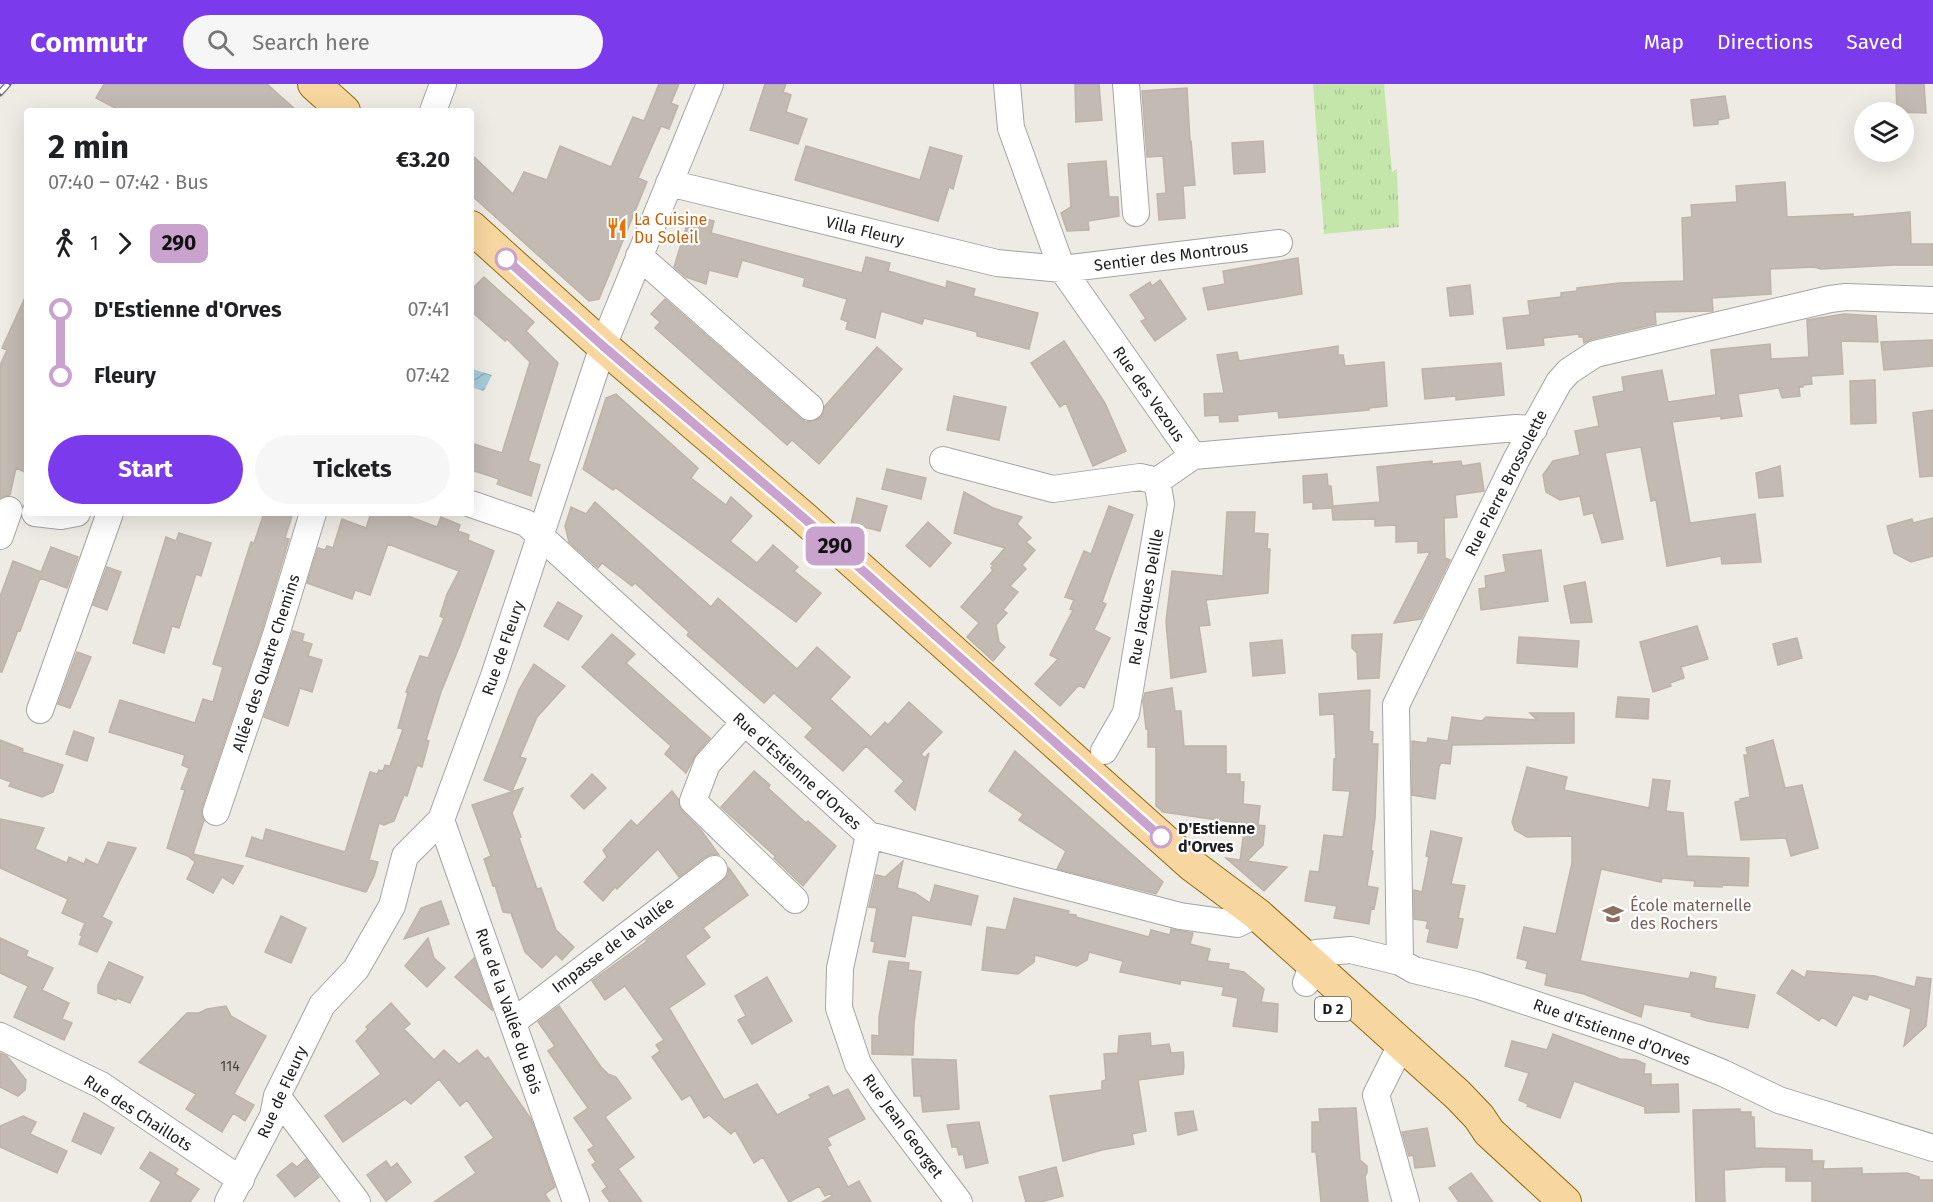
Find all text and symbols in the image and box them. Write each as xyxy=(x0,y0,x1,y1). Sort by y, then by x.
search box xyxy=(183,15,603,69)
text: Commutr xyxy=(30,26,147,59)
icon: search xyxy=(204,26,237,59)
text: Search here xyxy=(252,29,370,56)
text: Map xyxy=(1644,29,1684,55)
text: Directions xyxy=(1717,29,1813,55)
text: Saved xyxy=(1846,29,1903,55)
map controls xyxy=(1854,102,1914,162)
button: layers xyxy=(1854,102,1914,162)
text: 2 min xyxy=(48,127,129,167)
text: €3.20 xyxy=(396,146,450,173)
text: 07:40 – 07:42 · Bus xyxy=(48,170,208,194)
place label: La Cuisine Du Soleil xyxy=(634,210,707,247)
street label: Villa Fleury xyxy=(824,212,906,250)
restaurant icon: La Cuisine Du Soleil xyxy=(605,216,629,240)
icon: walk xyxy=(48,227,81,260)
icon: forward xyxy=(108,227,141,260)
text: 290 xyxy=(162,230,196,256)
text: 1 xyxy=(90,231,99,255)
street label: Sentier des Montrous xyxy=(1093,237,1249,275)
unlabelled marker xyxy=(495,248,517,270)
text: D'Estienne d'Orves xyxy=(94,296,282,323)
text: 07:41 xyxy=(408,297,450,321)
street label: Rue des Vezous xyxy=(1109,343,1189,445)
text: Fleury xyxy=(94,362,156,389)
text: 07:42 xyxy=(406,363,450,387)
street label: Rue Pierre Brossolette xyxy=(1461,407,1551,559)
button: Start xyxy=(48,435,243,504)
button: Tickets xyxy=(255,435,450,504)
line badge: 290 xyxy=(800,526,870,566)
street label: Rue Jacques Delille xyxy=(1125,527,1167,667)
text: 290 xyxy=(818,533,852,559)
street label: Allée des Quatre Chemins xyxy=(228,572,304,754)
street label: Rue de Fleury xyxy=(478,598,528,698)
street label: Rue d'Estienne d'Orves xyxy=(729,708,865,834)
place label: D'Estienne d'Orves xyxy=(1178,819,1255,856)
marker: D'Estienne d'Orves xyxy=(1150,826,1172,848)
street label: Impasse de la Vallée xyxy=(548,893,678,997)
place label: École maternelle des Rochers xyxy=(1630,895,1751,933)
school or university icon: École maternelle des Rochers xyxy=(1601,902,1625,926)
street label: Rue de la Vallée du Bois xyxy=(472,926,546,1096)
street label: Rue d'Estienne d'Orves xyxy=(1531,995,1693,1069)
road number: D 2 xyxy=(1315,997,1351,1021)
street label: Rue de Fleury xyxy=(253,1043,311,1141)
house number: 114 xyxy=(220,1058,240,1075)
street label: Rue Jean Georget xyxy=(859,1070,947,1182)
street label: Rue des Chaillots xyxy=(80,1071,196,1155)

